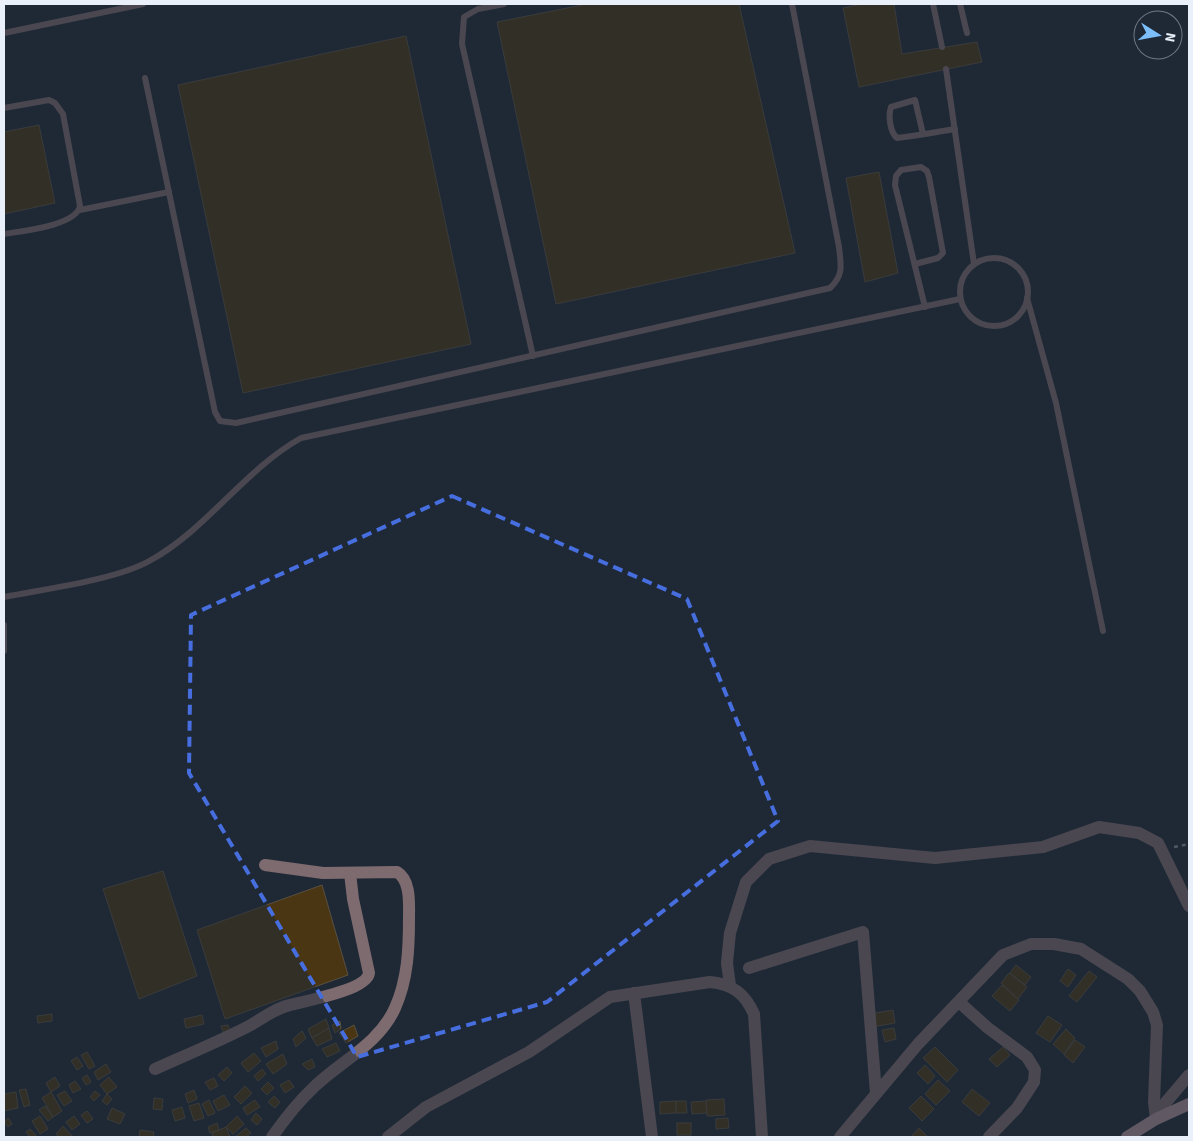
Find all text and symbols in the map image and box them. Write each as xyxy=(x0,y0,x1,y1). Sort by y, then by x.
north arrow xyxy=(1133,10,1183,60)
text: N xyxy=(1159,31,1180,44)

